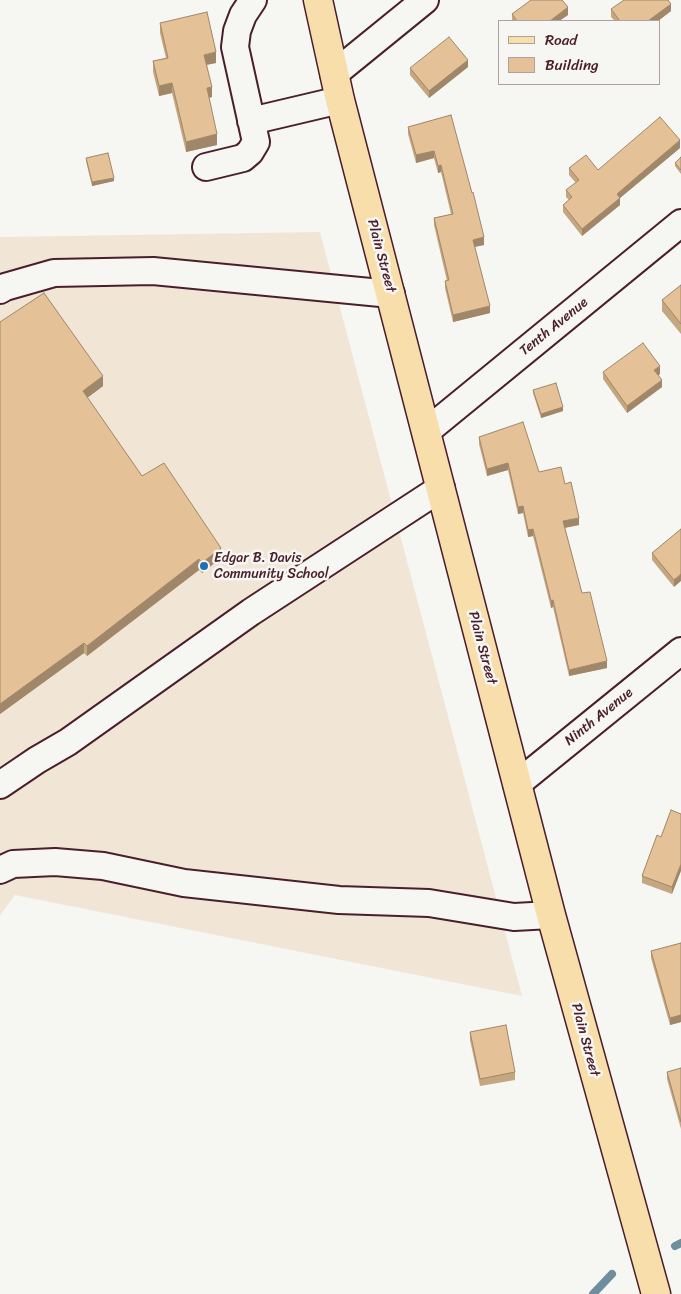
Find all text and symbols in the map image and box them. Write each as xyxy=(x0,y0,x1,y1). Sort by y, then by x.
legend xyxy=(498,20,661,85)
text: Road xyxy=(545,27,577,53)
text: Building xyxy=(545,52,599,78)
street label: Plain Street xyxy=(363,217,399,295)
street label: Tenth Avenue xyxy=(516,294,592,360)
place label: Edgar B. Davis Community School xyxy=(214,550,329,582)
marker: Edgar B. Davis Community School xyxy=(198,560,210,572)
street label: Plain Street xyxy=(464,609,500,687)
street label: Ninth Avenue xyxy=(562,684,636,750)
street label: Plain Street xyxy=(567,1001,603,1079)

